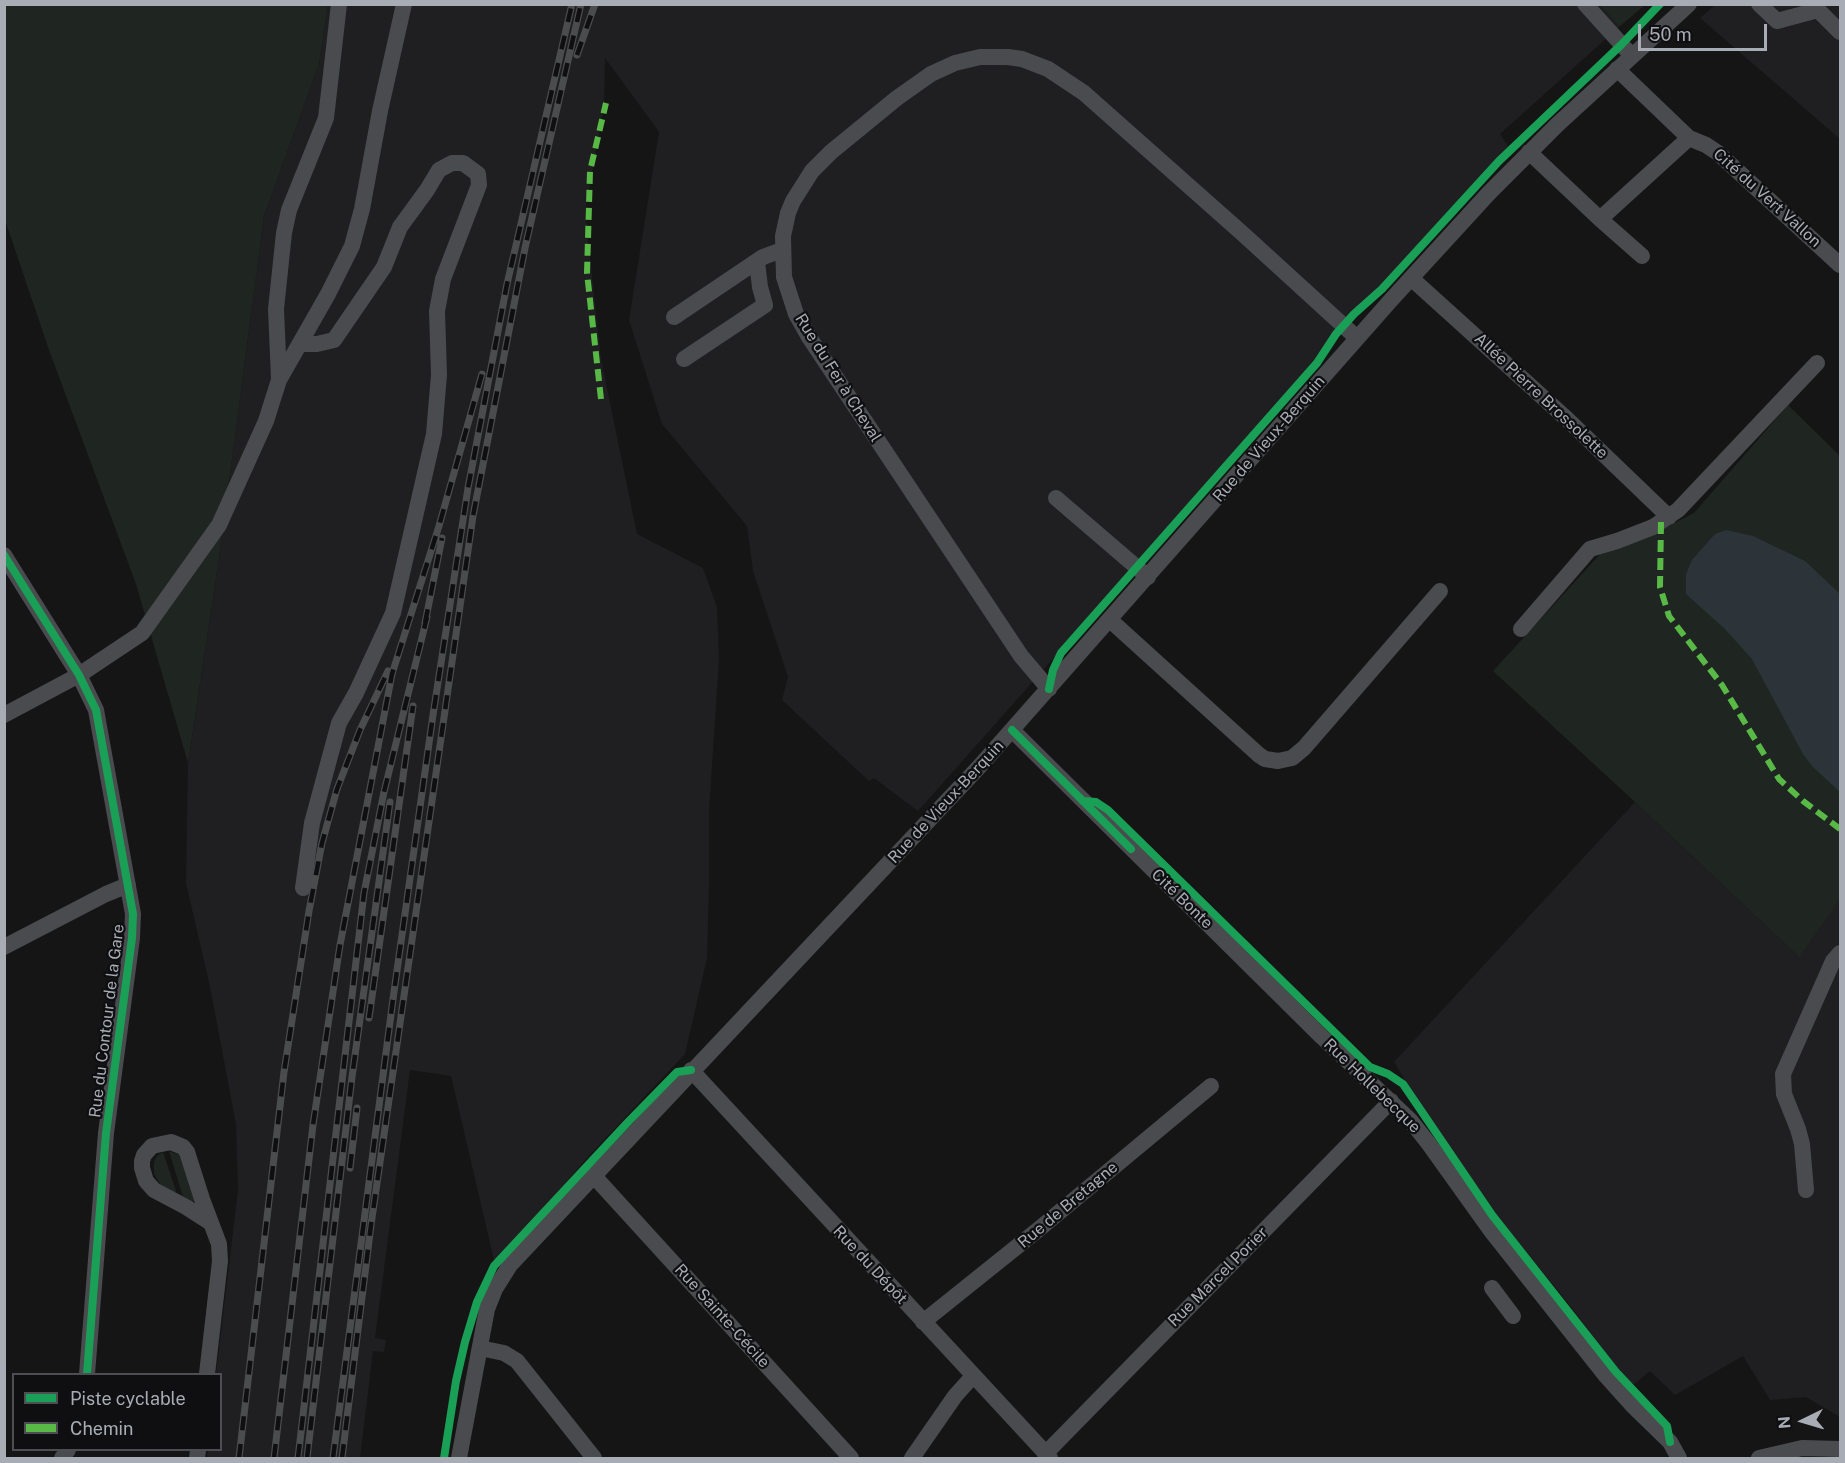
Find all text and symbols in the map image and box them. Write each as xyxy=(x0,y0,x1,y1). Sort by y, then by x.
scale bar xyxy=(1641,12,1770,50)
text: 50 m xyxy=(1649,24,1692,45)
street label: Cité du Vert Vallon xyxy=(1709,145,1825,251)
street label: Rue du Fer à Cheval xyxy=(791,310,885,446)
street label: Allée Pierre Brossolette xyxy=(1470,329,1612,463)
street label: Rue de Vieux-Berquin xyxy=(1209,372,1329,506)
street label: Rue de Vieux-Berquin xyxy=(884,737,1008,867)
street label: Cité Bonte xyxy=(1147,865,1217,933)
street label: Rue du Contour de la Gare xyxy=(86,923,128,1119)
street label: Rue Hollebecque xyxy=(1320,1035,1424,1137)
street label: Rue de Bretagne xyxy=(1014,1158,1122,1252)
street label: Rue du Dépôt xyxy=(829,1222,911,1308)
street label: Rue Marcel Porier xyxy=(1164,1223,1272,1331)
street label: Rue Sainte-Cécile xyxy=(670,1260,774,1372)
legend xyxy=(12,1373,222,1451)
text: Piste cyclable xyxy=(70,1388,186,1409)
north arrow xyxy=(1773,1391,1833,1451)
text: N xyxy=(1775,1416,1795,1430)
text: Chemin xyxy=(70,1418,134,1439)

